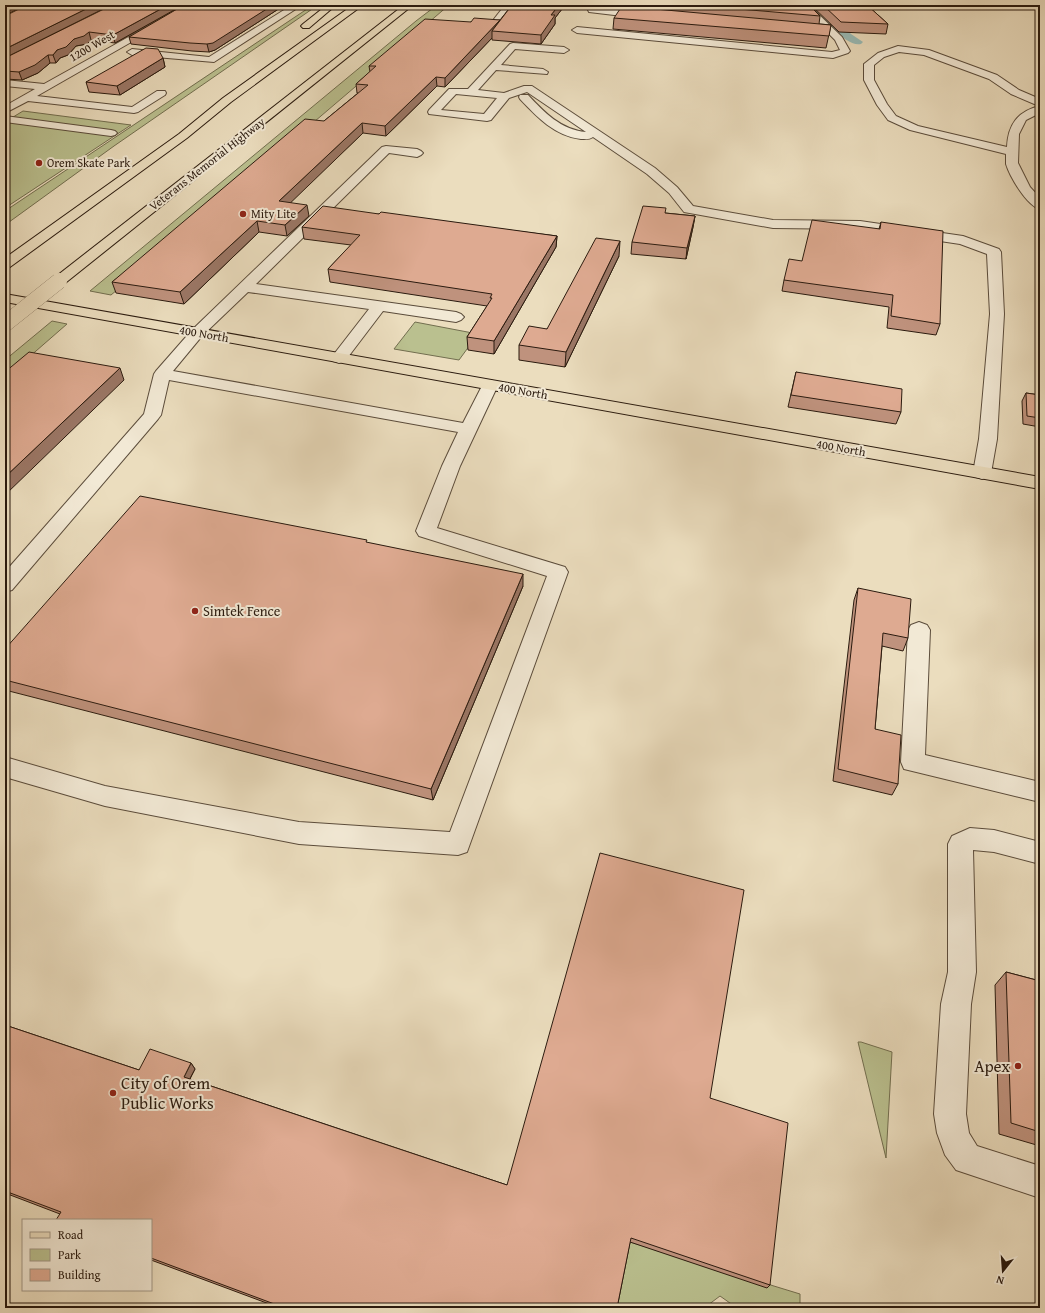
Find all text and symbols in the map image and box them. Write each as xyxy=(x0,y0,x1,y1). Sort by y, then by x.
street label: 1200 West xyxy=(66,25,118,65)
street label: Veterans Memorial Highway xyxy=(145,113,268,214)
place label: Orem Skate Park xyxy=(47,154,131,171)
marker: Orem Skate Park xyxy=(34,158,44,168)
place label: Mity Lite xyxy=(251,205,297,222)
marker: Mity Lite xyxy=(238,209,248,219)
street label: 400 North xyxy=(178,321,230,346)
street label: 400 North xyxy=(497,378,549,403)
street label: 400 North xyxy=(815,435,867,460)
place label: Simtek Fence xyxy=(203,601,281,621)
marker: Simtek Fence xyxy=(190,606,200,616)
place label: Apex xyxy=(974,1053,1010,1078)
marker: Apex xyxy=(1013,1061,1023,1071)
place label: City of Orem Public Works xyxy=(121,1070,214,1115)
marker: City of Orem Public Works xyxy=(108,1088,118,1098)
legend xyxy=(22,1219,152,1291)
text: Road xyxy=(58,1226,84,1243)
text: Park xyxy=(58,1246,82,1263)
north arrow xyxy=(983,1251,1023,1291)
text: Building xyxy=(58,1266,101,1283)
text: N xyxy=(994,1272,1006,1289)

